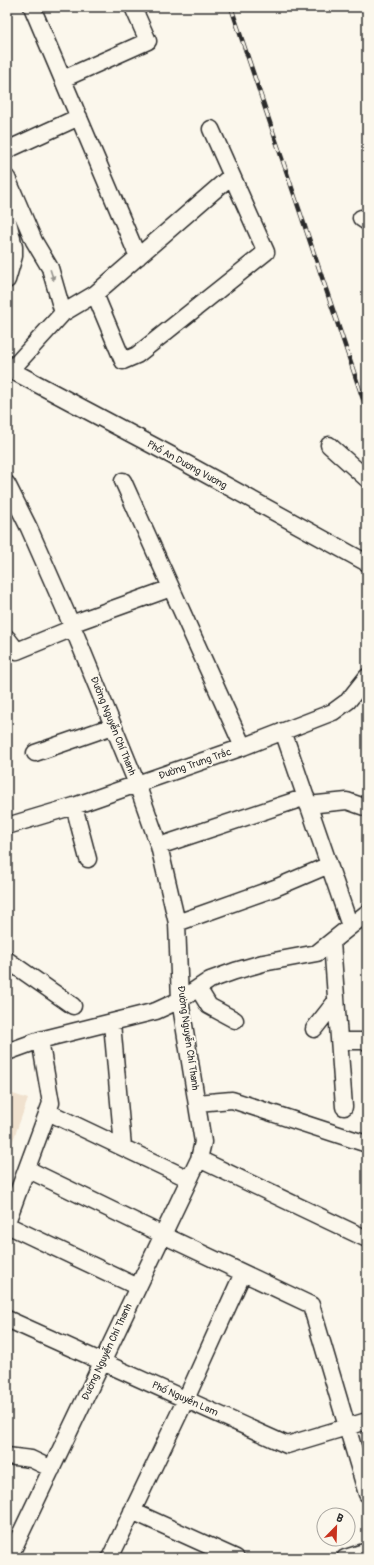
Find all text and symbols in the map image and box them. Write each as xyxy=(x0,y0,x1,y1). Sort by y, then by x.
one-way arrow xyxy=(49,270,55,282)
street label: Phố An Dương Vương xyxy=(145,437,229,492)
street label: Đường Nguyễn Chí Thanh xyxy=(88,674,140,777)
street label: Đường Trưng Trắc xyxy=(157,745,233,782)
street label: Đường Nguyễn Chí Thanh xyxy=(175,985,203,1091)
street label: Đường Nguyễn Chí Thanh xyxy=(77,1301,135,1402)
street label: Phố Nguyễn Lam xyxy=(150,1377,221,1419)
north arrow xyxy=(316,1507,356,1547)
text: B xyxy=(334,1511,345,1525)

